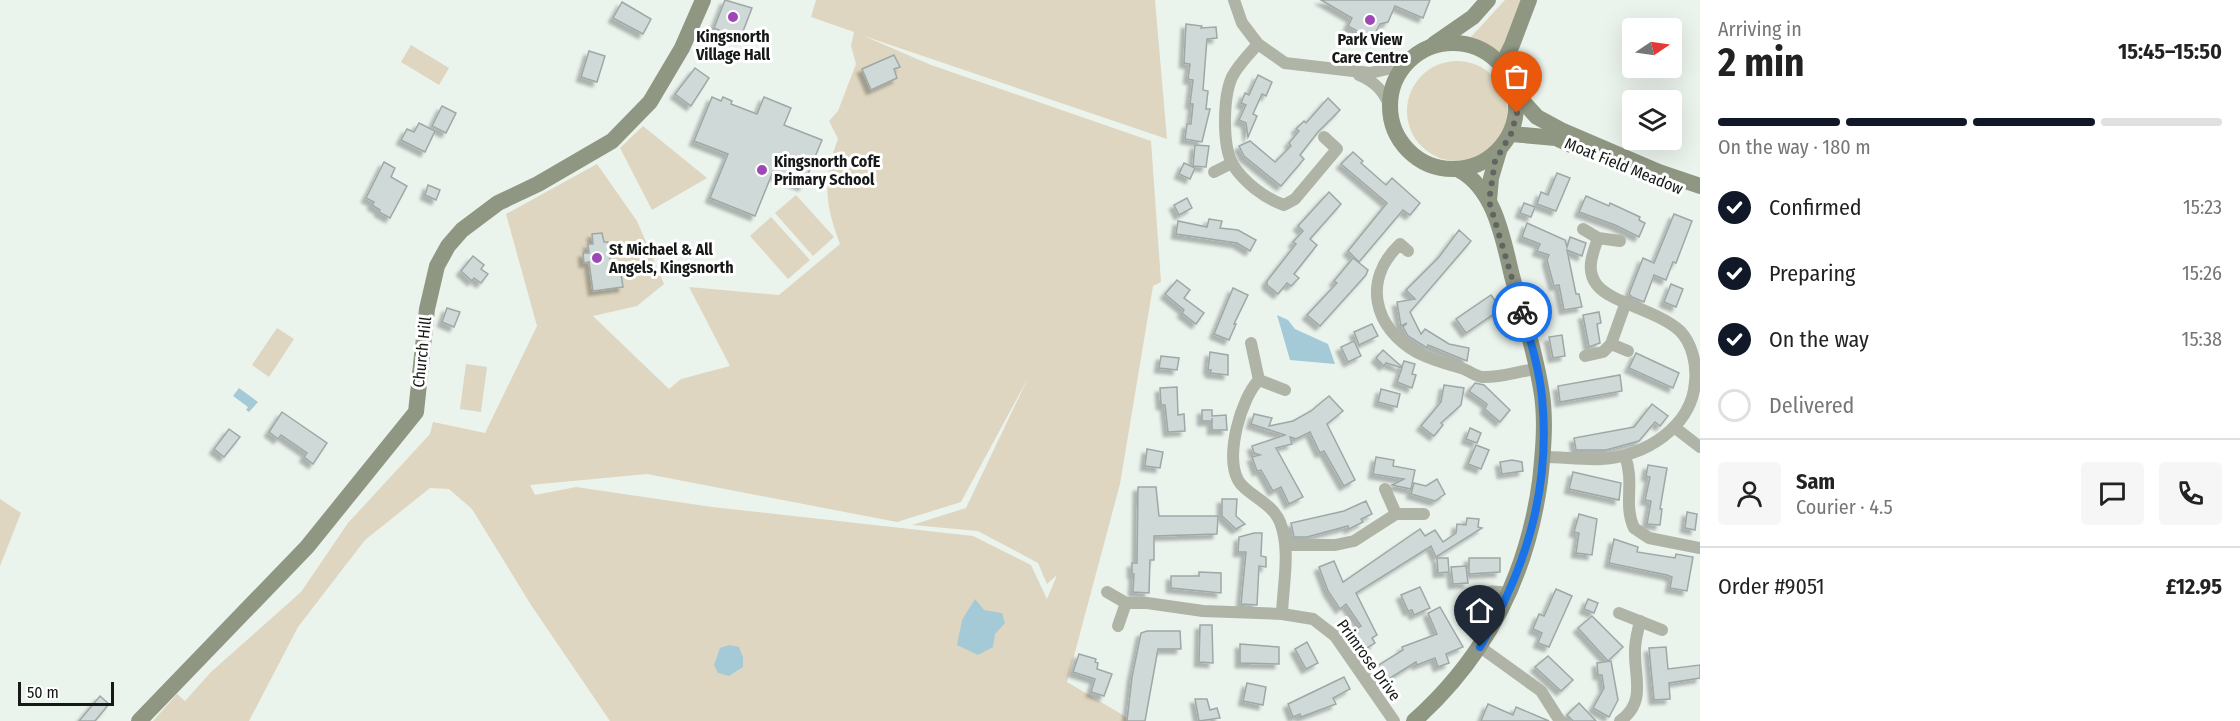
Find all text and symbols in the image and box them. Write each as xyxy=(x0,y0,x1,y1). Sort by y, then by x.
marker: Kingsnorth Village Hall xyxy=(726,10,740,24)
marker: Park View Care Centre xyxy=(1363,13,1377,27)
text: Arriving in xyxy=(1718,17,1802,41)
north arrow xyxy=(1622,18,1682,78)
map controls xyxy=(1622,18,1682,150)
place label: Kingsnorth Village Hall xyxy=(695,27,771,64)
place label: Park View Care Centre xyxy=(1332,30,1408,67)
text: 15:45–15:50 xyxy=(2118,38,2222,65)
text: 2 min xyxy=(1718,40,1804,86)
pin xyxy=(1491,51,1542,113)
icon: bag xyxy=(1500,60,1533,93)
button: layers xyxy=(1622,90,1682,150)
street label: Moat Field Meadow xyxy=(1562,134,1686,199)
text: On the way · 180 m xyxy=(1718,135,1871,159)
place label: Kingsnorth CofE Primary School xyxy=(774,152,881,189)
marker: Kingsnorth CofE Primary School xyxy=(755,163,769,177)
icon: check xyxy=(1718,191,1751,224)
text: Confirmed xyxy=(1769,194,1862,221)
text: 15:23 xyxy=(2183,195,2222,219)
place label: St Michael & All Angels, Kingsnorth xyxy=(608,240,734,277)
marker: St Michael & All Angels, Kingsnorth xyxy=(590,251,604,265)
icon: check xyxy=(1718,257,1751,290)
text: Preparing xyxy=(1769,260,1855,287)
text: 15:26 xyxy=(2182,261,2222,285)
courier xyxy=(1492,282,1552,342)
icon: bike xyxy=(1506,296,1539,329)
street label: Church Hill xyxy=(409,316,435,388)
icon: check xyxy=(1718,323,1751,356)
text: On the way xyxy=(1769,326,1869,353)
text: 15:38 xyxy=(2182,327,2222,351)
text: Delivered xyxy=(1769,392,1854,419)
button: person xyxy=(1718,462,1781,525)
button: chat xyxy=(2081,462,2144,525)
button: phone xyxy=(2159,462,2222,525)
text: Sam xyxy=(1796,468,1835,495)
text: Courier · 4.5 xyxy=(1796,495,1893,519)
text: Order #9051 xyxy=(1718,573,1825,600)
text: £12.95 xyxy=(2166,573,2222,600)
pin xyxy=(1454,585,1505,647)
icon: home xyxy=(1463,594,1496,627)
street label: Primrose Drive xyxy=(1333,616,1405,704)
scale bar xyxy=(18,679,114,706)
text: 50 m xyxy=(27,683,59,702)

